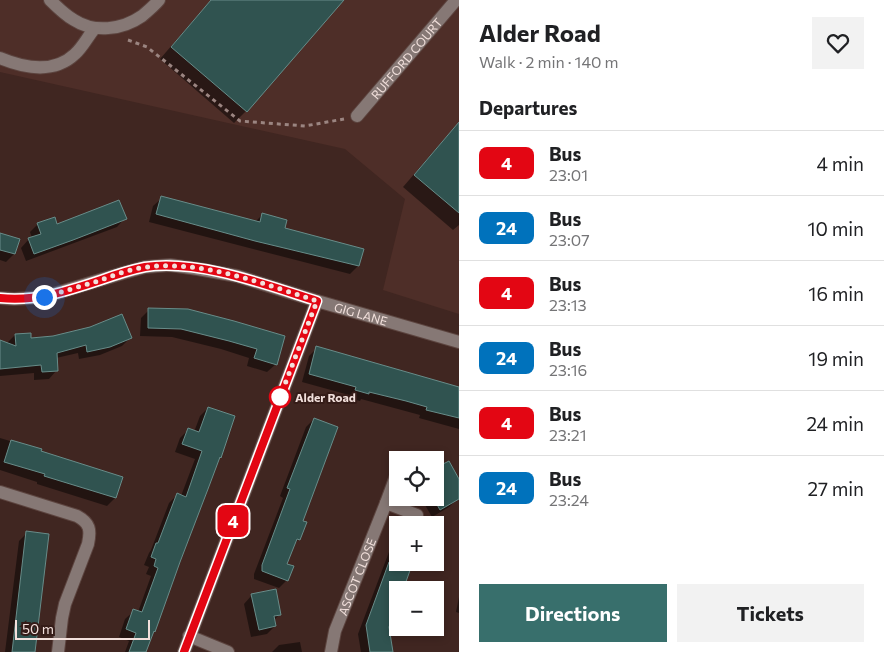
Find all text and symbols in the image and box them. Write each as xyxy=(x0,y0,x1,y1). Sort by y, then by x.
street label: RUFFORD COURT xyxy=(368,15,445,101)
button: heart xyxy=(812,17,864,69)
text: Alder Road xyxy=(479,18,601,47)
text: Walk · 2 min · 140 m xyxy=(479,52,618,71)
text: Departures xyxy=(479,96,577,119)
text: Bus xyxy=(549,142,581,165)
text: 4 xyxy=(501,152,512,174)
text: 4 min xyxy=(817,152,864,175)
text: 23:01 xyxy=(549,165,588,184)
text: Bus xyxy=(549,207,581,230)
text: 24 xyxy=(496,217,517,239)
text: 10 min xyxy=(807,217,864,240)
text: 23:07 xyxy=(549,230,590,249)
text: Bus xyxy=(549,272,581,295)
text: 4 xyxy=(501,282,512,304)
text: 16 min xyxy=(808,282,864,305)
your location xyxy=(32,285,57,310)
text: 23:13 xyxy=(549,295,587,314)
street label: GIG LANE xyxy=(333,299,389,328)
text: Bus xyxy=(549,337,581,360)
text: 24 xyxy=(496,347,517,369)
text: 19 min xyxy=(808,347,864,370)
text: 23:16 xyxy=(549,360,587,379)
marker: Alder Road xyxy=(269,386,291,408)
place label: Alder Road xyxy=(295,390,356,404)
text: Bus xyxy=(549,402,581,425)
text: 4 xyxy=(501,412,512,434)
text: 24 min xyxy=(806,412,864,435)
text: 23:21 xyxy=(549,425,587,444)
map controls xyxy=(389,451,444,636)
button: locate xyxy=(389,451,444,506)
text: Bus xyxy=(549,467,581,490)
text: 24 xyxy=(496,477,517,499)
text: 27 min xyxy=(807,477,864,500)
text: 23:24 xyxy=(549,490,589,509)
line badge: 4 xyxy=(217,505,249,537)
text: 4 xyxy=(227,510,239,532)
button: + xyxy=(389,516,444,571)
street label: ASCOT CLOSE xyxy=(335,536,378,617)
button: − xyxy=(389,581,444,636)
button: Directions xyxy=(479,584,667,642)
button: Tickets xyxy=(677,584,864,642)
scale bar xyxy=(15,617,150,640)
text: 50 m xyxy=(22,620,54,637)

